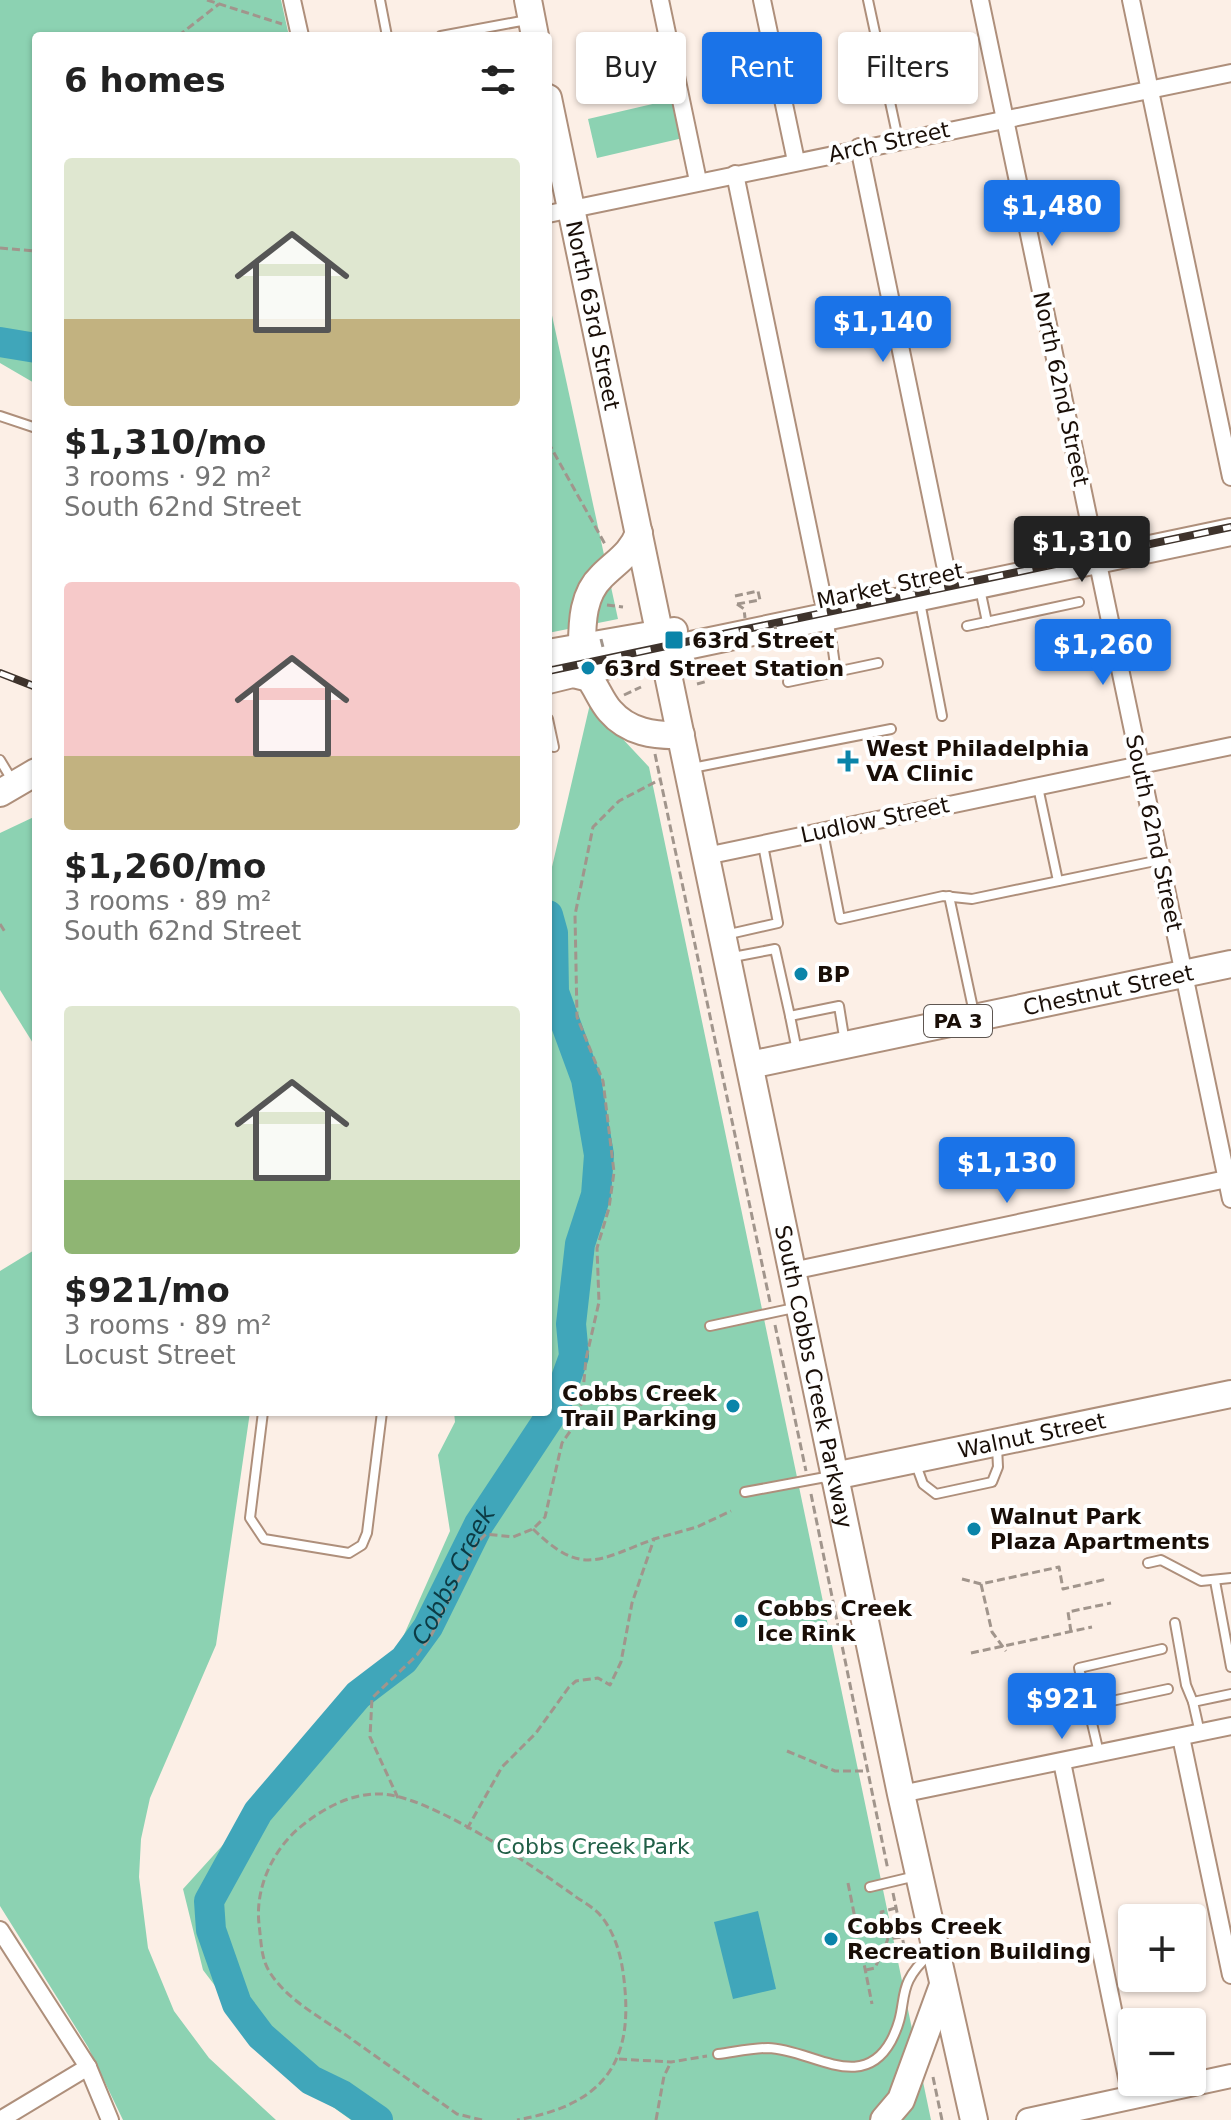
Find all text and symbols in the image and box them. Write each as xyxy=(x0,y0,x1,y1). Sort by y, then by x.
chip: Buy xyxy=(576,32,686,104)
chip: Rent xyxy=(702,32,822,104)
chip: Filters xyxy=(838,32,978,104)
icon: filters xyxy=(476,58,520,102)
text: 6 homes xyxy=(64,60,226,100)
street label: Arch Street xyxy=(826,117,952,167)
pin: $1,480 xyxy=(987,180,1117,248)
text: $1,480 xyxy=(1002,191,1102,221)
icon: home xyxy=(220,210,364,354)
street label: North 63rd Street xyxy=(561,218,625,413)
street label: North 62nd Street xyxy=(1028,289,1094,489)
pin: $1,140 xyxy=(818,296,948,364)
text: $1,140 xyxy=(833,307,933,337)
text: $1,310/mo xyxy=(64,422,266,462)
text: 3 rooms · 92 m² xyxy=(64,462,272,492)
text: South 62nd Street xyxy=(64,492,301,522)
pin: $1,310 xyxy=(1017,516,1147,584)
text: $1,310 xyxy=(1032,527,1132,557)
street label: Market Street xyxy=(814,558,966,614)
pin: $1,260 xyxy=(1038,619,1168,687)
place label: 63rd Street xyxy=(692,628,835,653)
marker: 63rd Street xyxy=(663,629,685,651)
text: $1,260 xyxy=(1053,630,1153,660)
icon: home xyxy=(220,634,364,778)
place label: 63rd Street Station xyxy=(604,656,844,681)
marker: 63rd Street Station xyxy=(579,659,597,677)
street label: South 62nd Street xyxy=(1121,732,1187,934)
place label: West Philadelphia VA Clinic xyxy=(866,736,1089,786)
marker: West Philadelphia VA Clinic xyxy=(837,750,859,772)
street label: Ludlow Street xyxy=(798,792,952,848)
text: $1,260/mo xyxy=(64,846,266,886)
text: 3 rooms · 89 m² xyxy=(64,886,272,916)
text: South 62nd Street xyxy=(64,916,301,946)
street label: Chestnut Street xyxy=(1021,960,1196,1020)
place label: BP xyxy=(817,962,850,987)
marker: BP xyxy=(792,965,810,983)
road number: PA 3 xyxy=(924,1005,992,1037)
icon: home xyxy=(220,1058,364,1202)
pin: $1,130 xyxy=(942,1137,1072,1205)
text: $1,130 xyxy=(957,1148,1057,1178)
street label: South Cobbs Creek Parkway xyxy=(770,1223,858,1530)
text: $921/mo xyxy=(64,1270,230,1310)
text: 3 rooms · 89 m² xyxy=(64,1310,272,1340)
text: Locust Street xyxy=(64,1340,236,1370)
place label: Cobbs Creek Trail Parking xyxy=(561,1381,718,1431)
marker: Cobbs Creek Trail Parking xyxy=(724,1397,742,1415)
street label: Walnut Street xyxy=(956,1408,1108,1463)
water label: Cobbs Creek xyxy=(406,1500,502,1650)
place label: Walnut Park Plaza Apartments xyxy=(990,1504,1210,1554)
marker: Walnut Park Plaza Apartments xyxy=(965,1520,983,1538)
place label: Cobbs Creek Ice Rink xyxy=(757,1596,913,1646)
marker: Cobbs Creek Ice Rink xyxy=(732,1612,750,1630)
pin: $921 xyxy=(1015,1673,1109,1741)
text: $921 xyxy=(1026,1684,1098,1714)
park label: Cobbs Creek Park xyxy=(496,1834,690,1859)
map controls xyxy=(1118,1904,1206,2096)
button: + xyxy=(1118,1904,1206,1992)
place label: Cobbs Creek Recreation Building xyxy=(847,1914,1091,1964)
marker: Cobbs Creek Recreation Building xyxy=(822,1930,840,1948)
button: − xyxy=(1118,2008,1206,2096)

